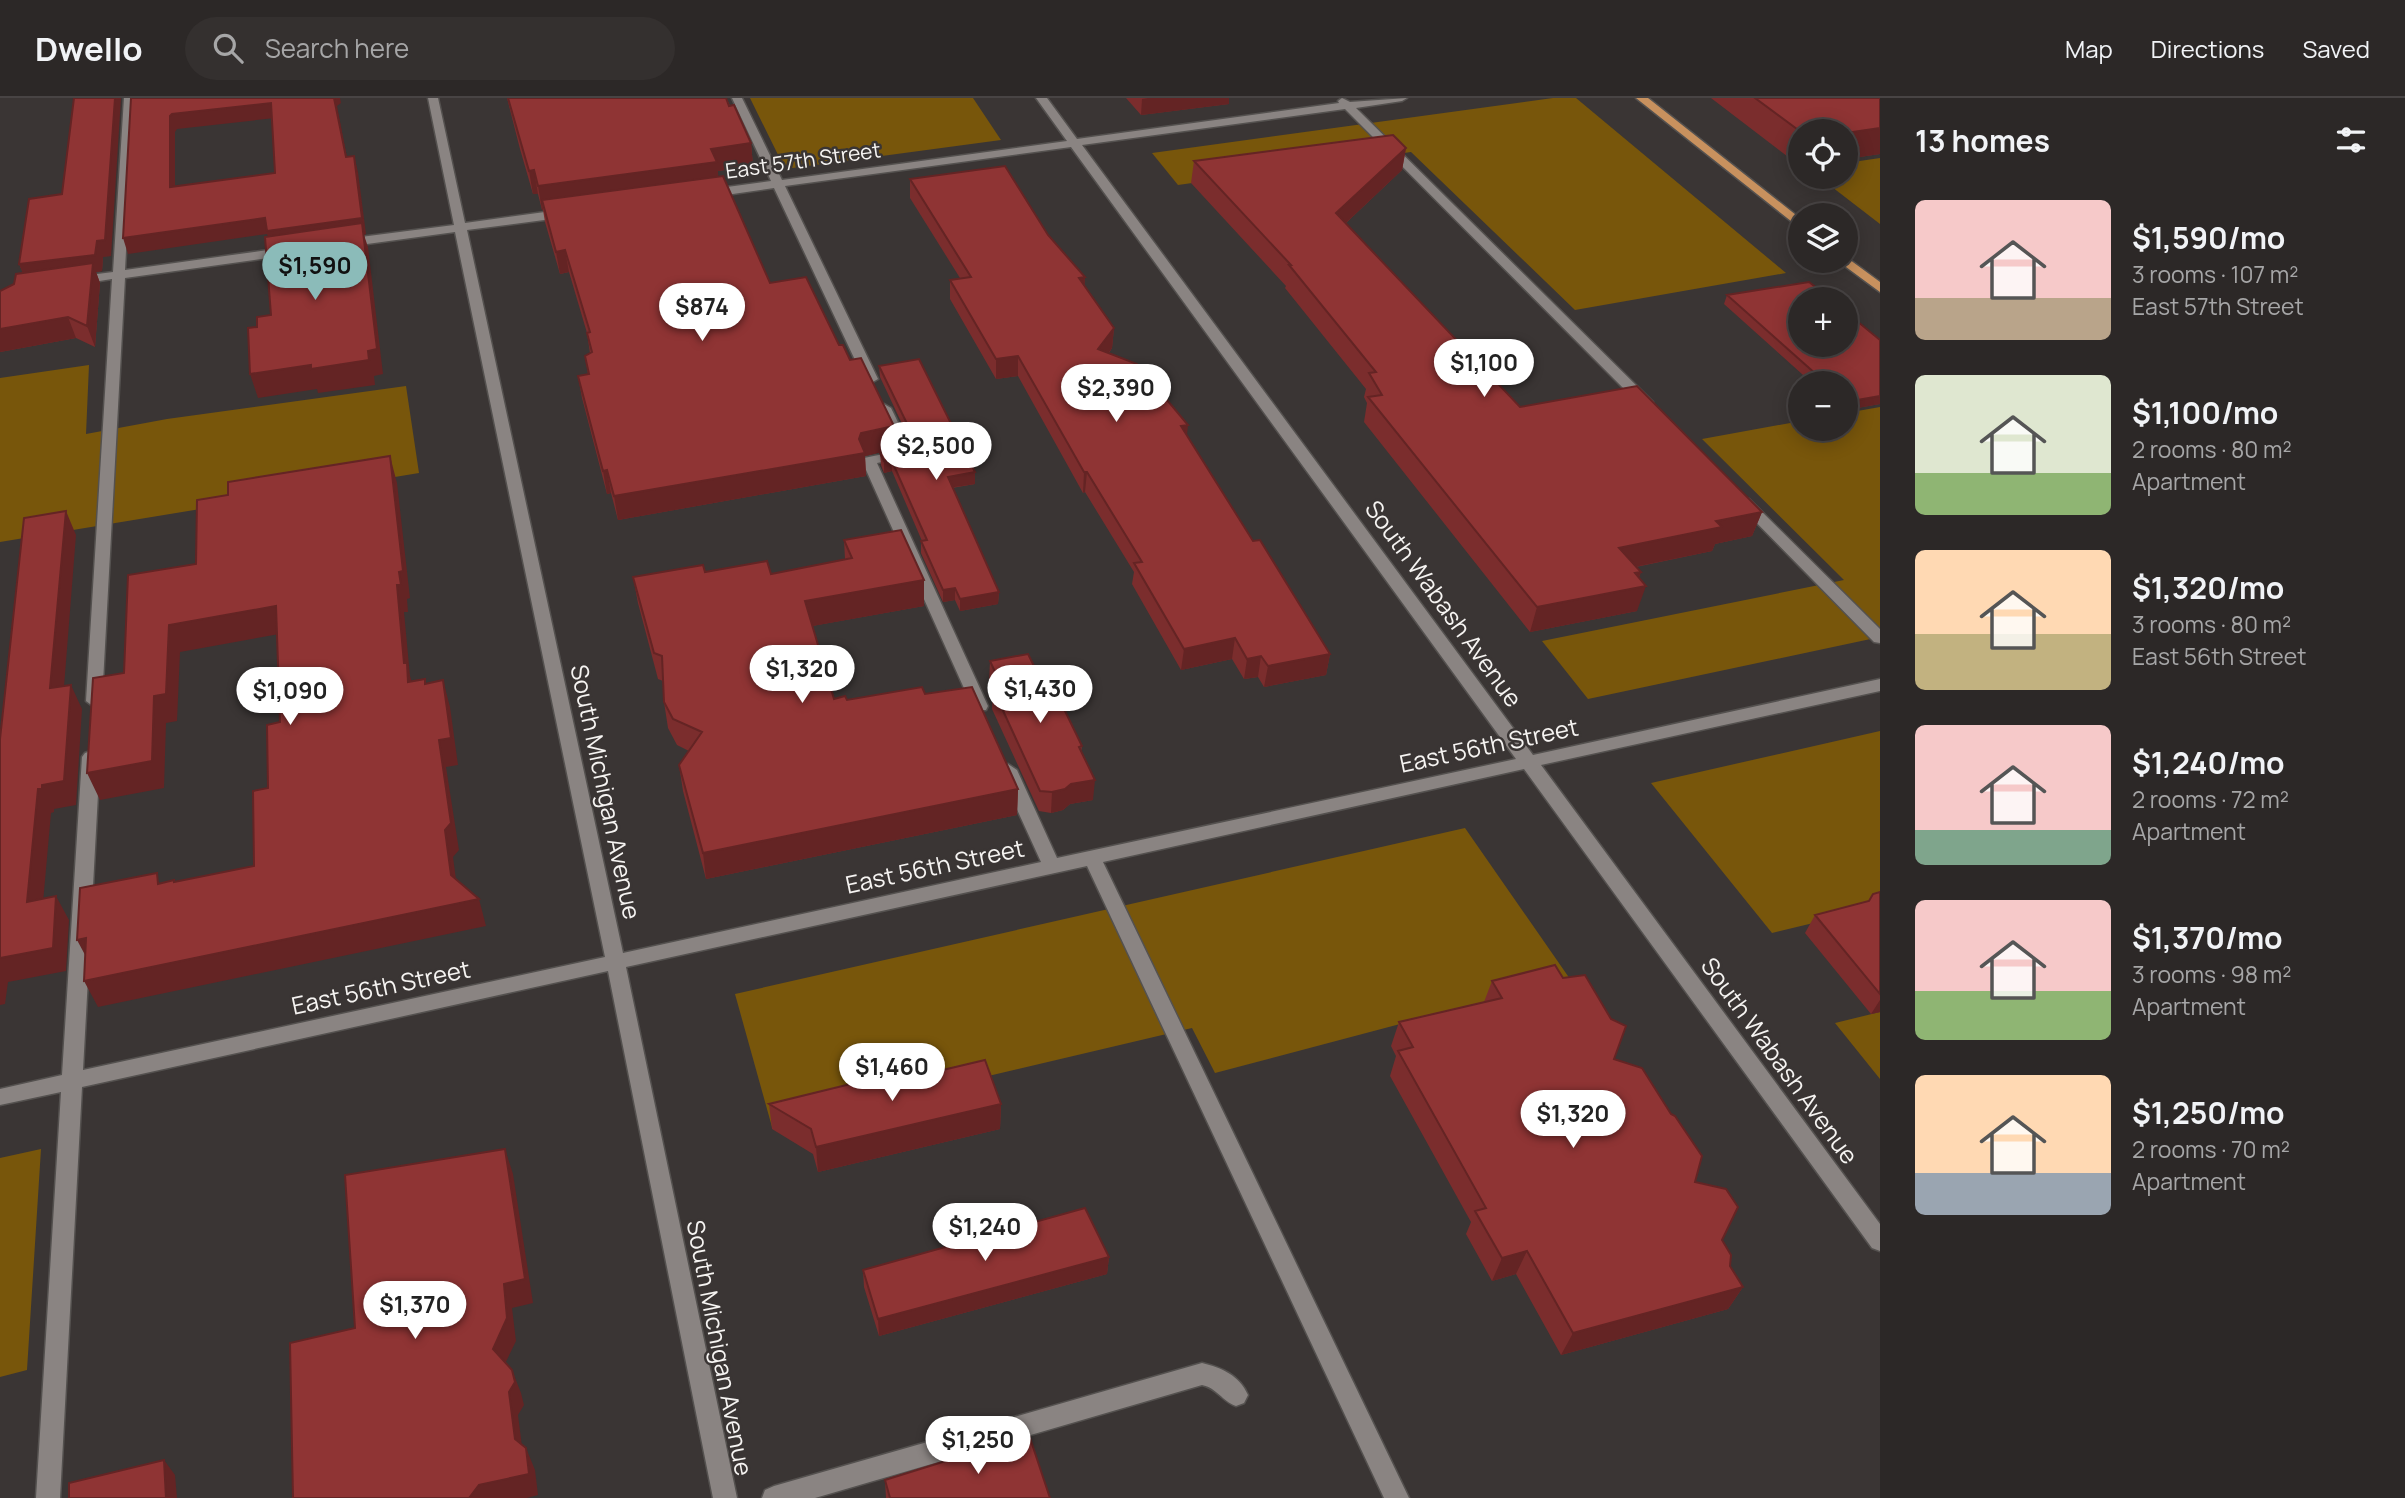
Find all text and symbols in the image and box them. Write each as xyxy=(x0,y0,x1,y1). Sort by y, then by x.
search box xyxy=(185,17,675,80)
text: Dwello xyxy=(35,26,143,71)
icon: search xyxy=(209,29,247,67)
text: Search here xyxy=(265,30,409,66)
text: Map xyxy=(2065,32,2113,65)
text: Directions xyxy=(2151,32,2264,65)
text: Saved xyxy=(2302,32,2370,65)
map controls xyxy=(1788,119,1858,441)
button: locate xyxy=(1788,119,1858,189)
text: 13 homes xyxy=(1915,120,2050,161)
icon: filters xyxy=(2332,121,2370,159)
street label: East 57th Street xyxy=(723,135,882,185)
button: layers xyxy=(1788,203,1858,273)
text: $1,590/mo xyxy=(2132,217,2285,258)
icon: home xyxy=(1971,228,2055,312)
pin: $1,590 xyxy=(258,242,372,302)
text: $1,590 xyxy=(278,249,352,281)
text: 3 rooms · 107 m² xyxy=(2132,258,2298,290)
pin: $874 xyxy=(661,284,743,343)
button: + xyxy=(1788,287,1858,357)
text: $874 xyxy=(675,290,729,322)
text: East 57th Street xyxy=(2132,290,2304,322)
pin: $1,100 xyxy=(1427,340,1541,399)
text: $1,100 xyxy=(1450,346,1518,378)
pin: $2,390 xyxy=(1059,364,1173,424)
text: $2,390 xyxy=(1077,371,1155,403)
button: − xyxy=(1788,371,1858,441)
text: $1,100/mo xyxy=(2132,392,2278,433)
icon: home xyxy=(1971,403,2055,487)
pin: $2,500 xyxy=(879,422,993,482)
text: $2,500 xyxy=(897,429,975,461)
text: 2 rooms · 80 m² xyxy=(2132,433,2292,465)
text: Apartment xyxy=(2132,465,2246,497)
street label: South Wabash Avenue xyxy=(1358,493,1530,713)
text: $1,320/mo xyxy=(2132,567,2284,608)
icon: home xyxy=(1971,578,2055,662)
text: 3 rooms · 80 m² xyxy=(2132,608,2291,640)
text: East 56th Street xyxy=(2132,640,2306,672)
pin: $1,320 xyxy=(745,646,859,705)
text: $1,320 xyxy=(766,652,838,684)
street label: South Michigan Avenue xyxy=(563,661,650,922)
pin: $1,430 xyxy=(983,666,1097,725)
pin: $1,090 xyxy=(233,668,347,727)
text: $1,430 xyxy=(1003,672,1077,704)
text: $1,090 xyxy=(252,674,328,706)
street label: East 56th Street xyxy=(1396,709,1581,780)
text: $1,240/mo xyxy=(2132,742,2285,783)
icon: home xyxy=(1971,753,2055,837)
text: 2 rooms · 72 m² xyxy=(2132,783,2289,815)
text: Apartment xyxy=(2132,815,2246,847)
street label: East 56th Street xyxy=(842,830,1027,901)
text: $1,370/mo xyxy=(2132,917,2282,958)
icon: home xyxy=(1971,928,2055,1012)
street label: South Wabash Avenue xyxy=(1694,950,1866,1170)
street label: East 56th Street xyxy=(288,951,473,1022)
text: 3 rooms · 98 m² xyxy=(2132,958,2292,990)
text: Apartment xyxy=(2132,990,2246,1022)
pin: $1,460 xyxy=(835,1044,949,1103)
text: $1,460 xyxy=(855,1050,929,1082)
pin: $1,320 xyxy=(1516,1090,1630,1150)
text: $1,250/mo xyxy=(2132,1092,2284,1133)
text: $1,320 xyxy=(1537,1097,1609,1129)
icon: home xyxy=(1971,1103,2055,1187)
text: 2 rooms · 70 m² xyxy=(2132,1133,2290,1165)
text: Apartment xyxy=(2132,1165,2246,1197)
pin: $1,240 xyxy=(928,1204,1042,1263)
text: $1,240 xyxy=(949,1210,1021,1242)
street label: South Michigan Avenue xyxy=(680,1217,761,1478)
pin: $1,370 xyxy=(358,1282,472,1341)
text: $1,370 xyxy=(379,1288,451,1320)
pin: $1,250 xyxy=(921,1416,1035,1476)
text: $1,250 xyxy=(942,1423,1014,1455)

